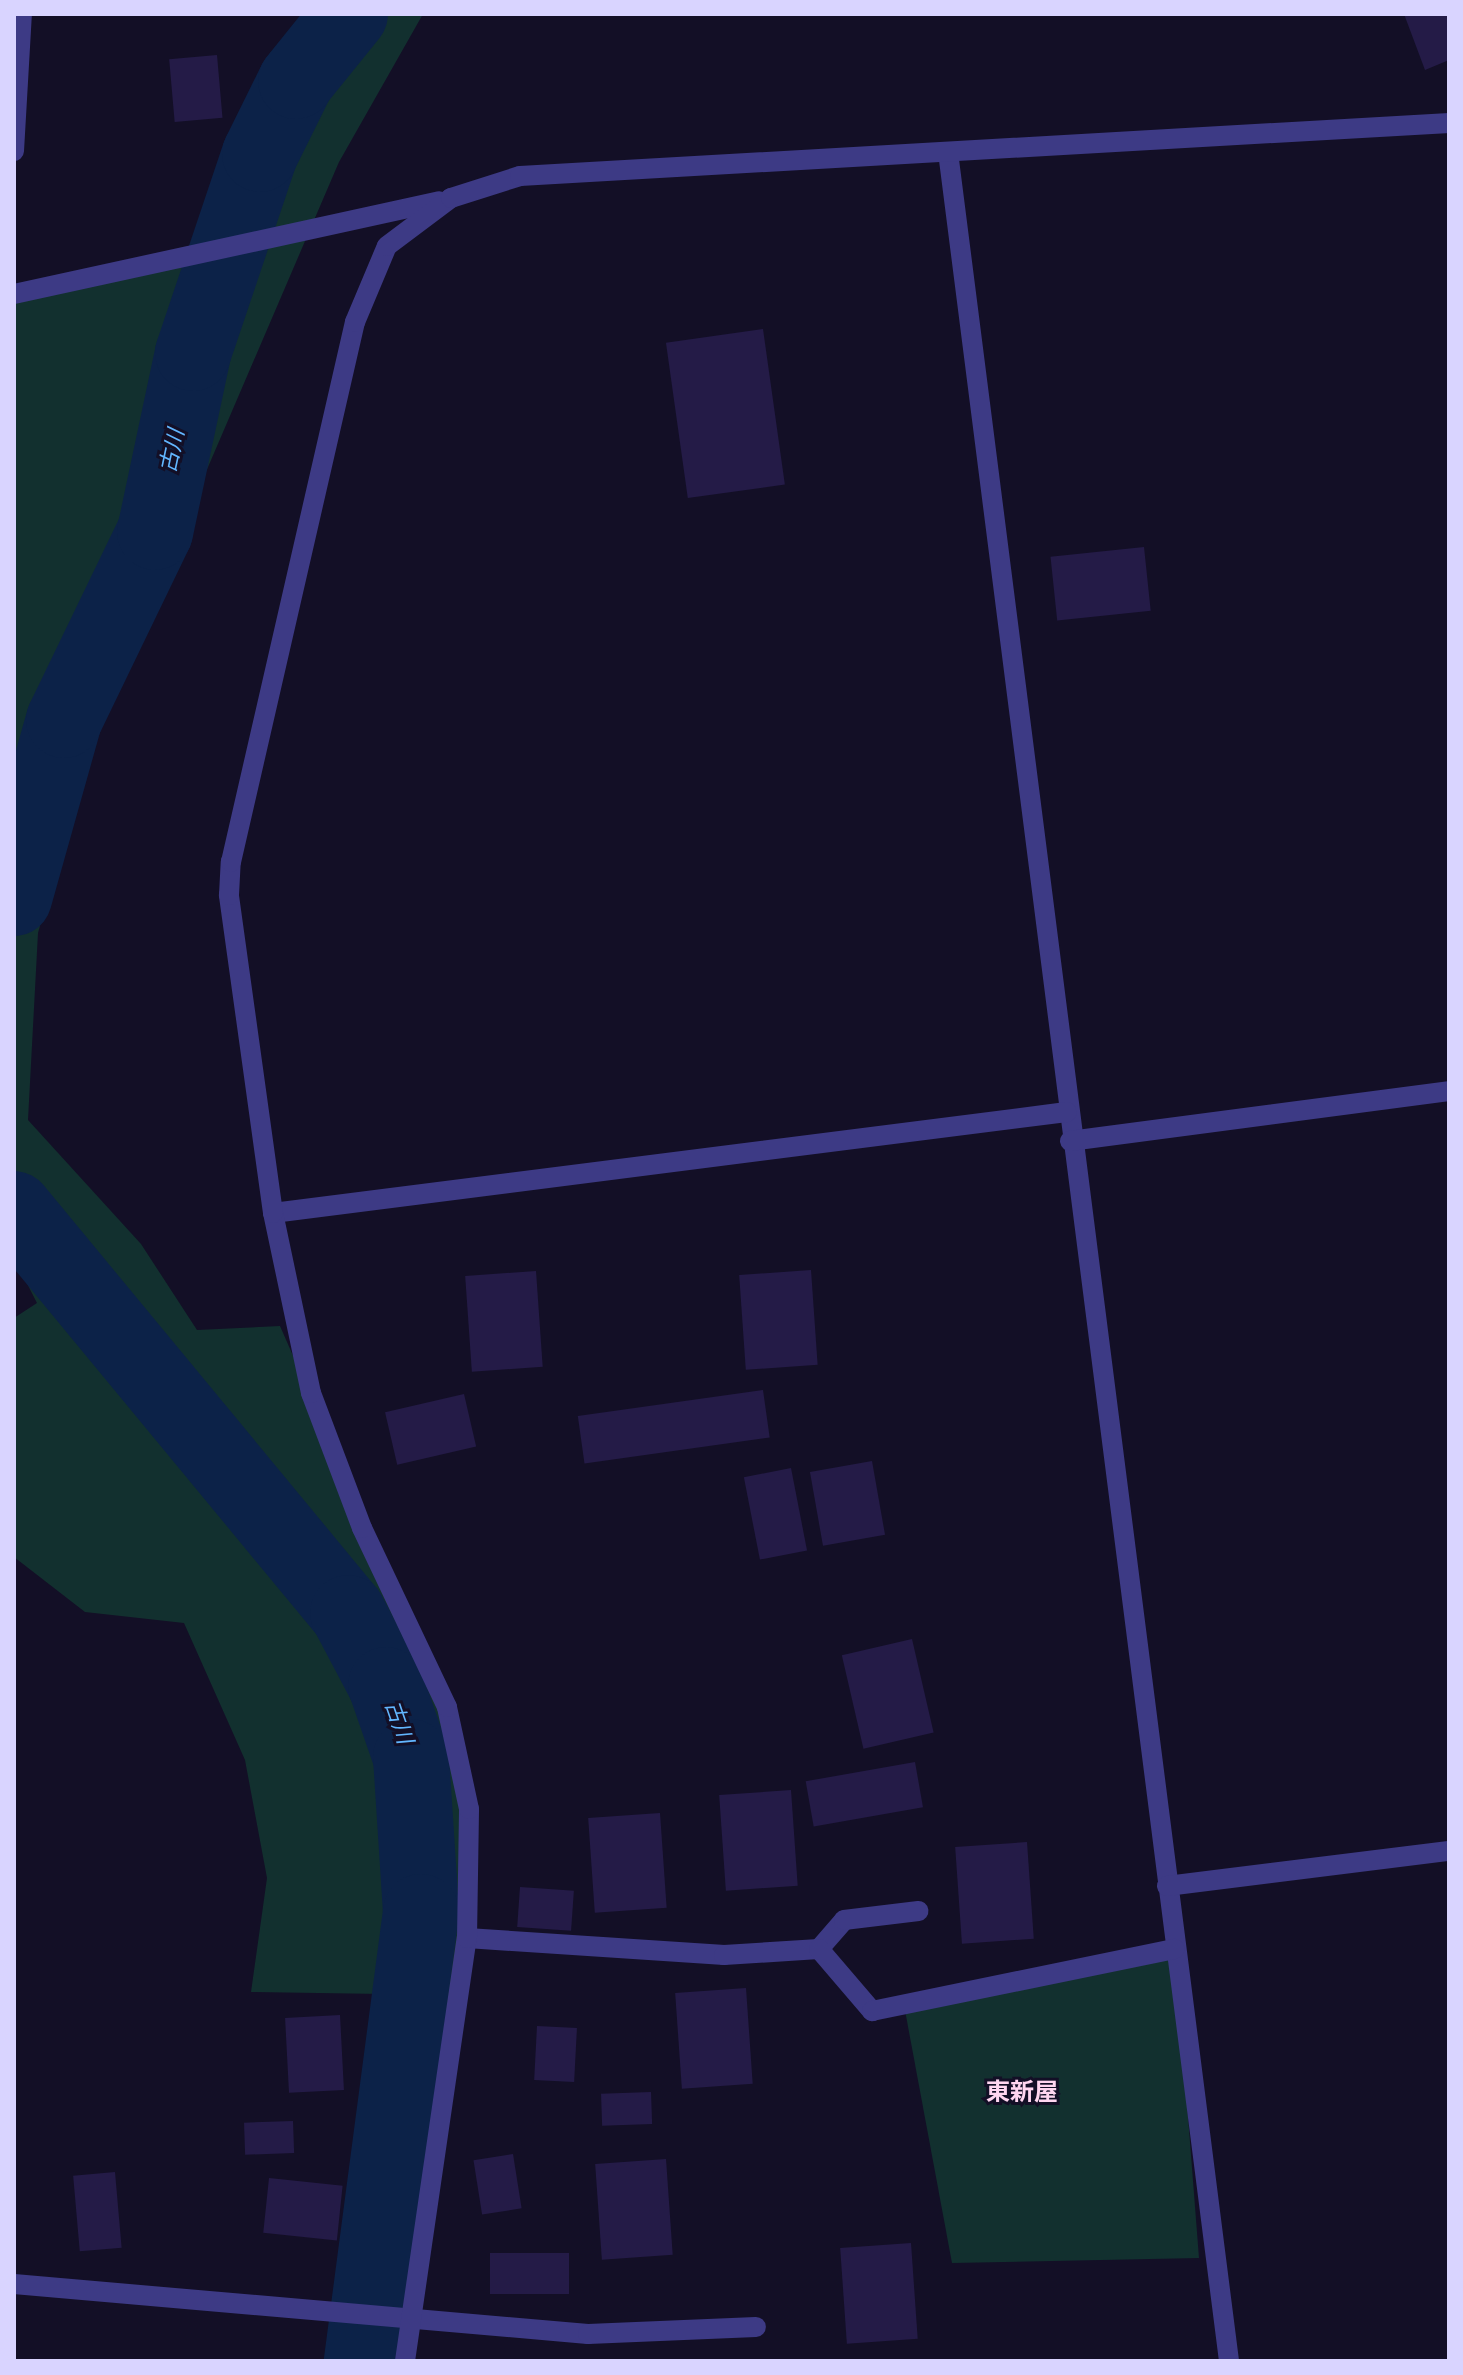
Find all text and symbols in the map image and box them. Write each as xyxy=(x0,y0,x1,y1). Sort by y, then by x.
water label: 古川 xyxy=(155,427,189,475)
water label: 古川 xyxy=(379,1697,419,1747)
district label: 東新屋 xyxy=(986,2078,1058,2106)

